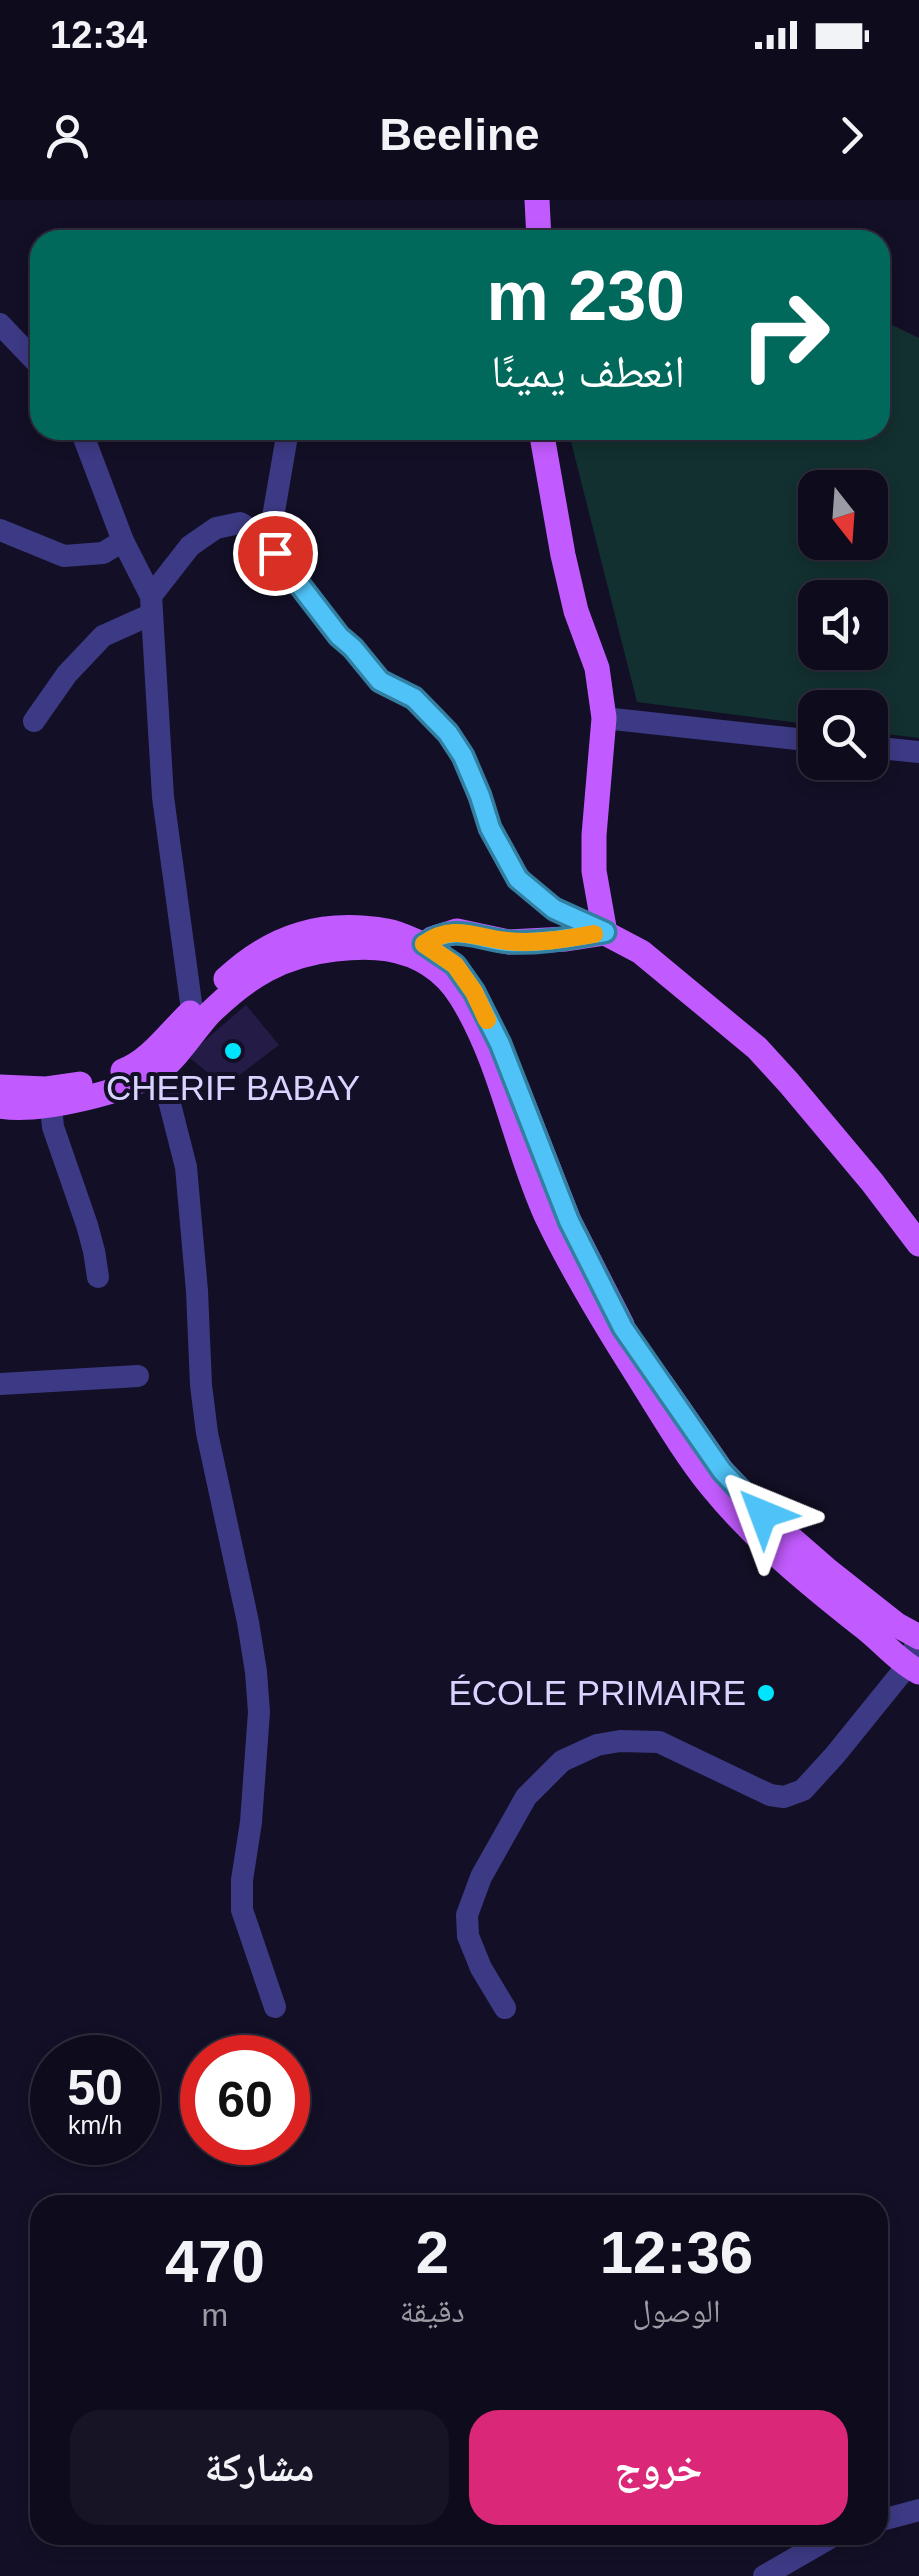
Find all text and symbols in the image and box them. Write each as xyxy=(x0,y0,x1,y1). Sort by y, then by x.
text: 12:34 xyxy=(50,14,147,56)
icon: person xyxy=(40,108,95,163)
icon: forward xyxy=(824,108,879,163)
text: Beeline xyxy=(379,109,540,160)
text: 230 m xyxy=(487,257,685,335)
icon: right xyxy=(720,270,850,400)
text: انعطف يمينًا xyxy=(491,346,685,397)
north arrow xyxy=(798,470,888,560)
map controls xyxy=(798,470,888,780)
pin xyxy=(233,511,318,596)
icon: arrive xyxy=(248,526,303,581)
button: sound xyxy=(798,580,888,670)
button: search xyxy=(798,690,888,780)
marker: CHERIF BABAY xyxy=(222,1040,244,1062)
place label: CHERIF BABAY xyxy=(106,1068,360,1107)
position arrow xyxy=(711,1462,815,1566)
place label: ÉCOLE PRIMAIRE xyxy=(448,1673,746,1712)
marker: ÉCOLE PRIMAIRE xyxy=(755,1682,777,1704)
speed limit sign: 60 xyxy=(180,2035,310,2165)
text: 50 xyxy=(67,2060,123,2116)
text: km/h xyxy=(68,2111,122,2139)
text: 2 xyxy=(416,2219,449,2286)
text: 12:36 xyxy=(600,2219,753,2286)
text: 470 xyxy=(165,2228,265,2295)
text: دقيقة xyxy=(400,2293,465,2329)
text: الوصول xyxy=(632,2293,721,2329)
text: m xyxy=(202,2297,228,2333)
button: مشاركة xyxy=(70,2410,449,2525)
button: خروج xyxy=(469,2410,848,2525)

